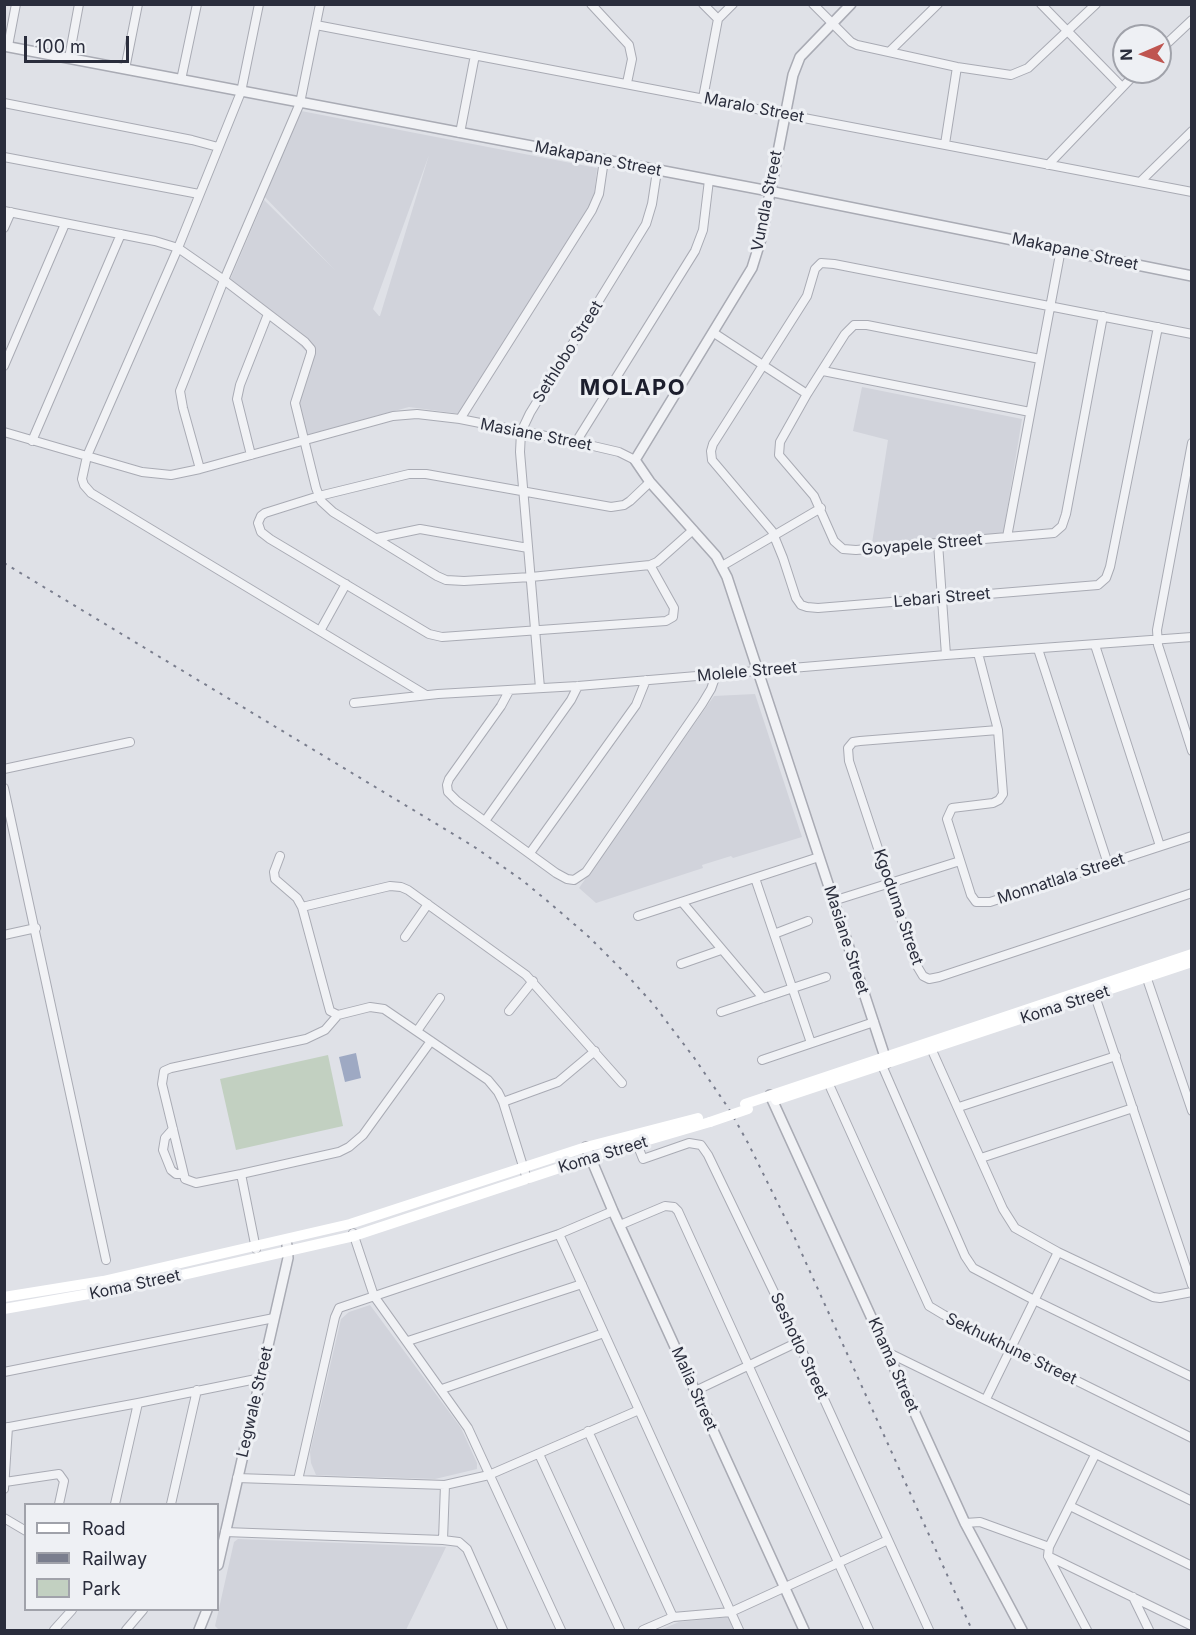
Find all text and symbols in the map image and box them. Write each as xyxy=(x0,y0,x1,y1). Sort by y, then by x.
scale bar xyxy=(27,24,132,62)
north arrow xyxy=(1112,24,1172,84)
text: 100 m xyxy=(35,36,86,57)
text: N xyxy=(1116,48,1136,61)
street label: Maralo Street xyxy=(702,89,806,127)
street label: Makapane Street xyxy=(533,137,663,181)
street label: Vundla Street xyxy=(748,149,786,253)
street label: Makapane Street xyxy=(1010,229,1140,275)
street label: Sethlobo Street xyxy=(529,297,607,407)
district label: MOLAPO xyxy=(580,375,686,401)
street label: Masiane Street xyxy=(479,415,593,455)
street label: Goyapele Street xyxy=(861,530,983,560)
street label: Lebari Street xyxy=(893,584,991,612)
street label: Molele Street xyxy=(696,658,798,686)
street label: Kgoduma Street xyxy=(869,846,927,968)
street label: Monnatlala Street xyxy=(995,849,1127,909)
street label: Masiane Street xyxy=(819,883,873,997)
street label: Koma Street xyxy=(1018,982,1112,1028)
street label: Koma Street xyxy=(556,1132,650,1178)
street label: Koma Street xyxy=(88,1266,182,1304)
street label: Seshotlo Street xyxy=(766,1290,832,1402)
street label: Sekhukhune Street xyxy=(942,1309,1080,1389)
street label: Khama Street xyxy=(864,1315,922,1415)
street label: Malia Street xyxy=(667,1344,721,1434)
street label: Legwale Street xyxy=(233,1345,277,1459)
legend xyxy=(24,1503,219,1611)
text: Road xyxy=(82,1518,125,1539)
text: Railway xyxy=(82,1548,147,1569)
text: Park xyxy=(82,1578,121,1599)

